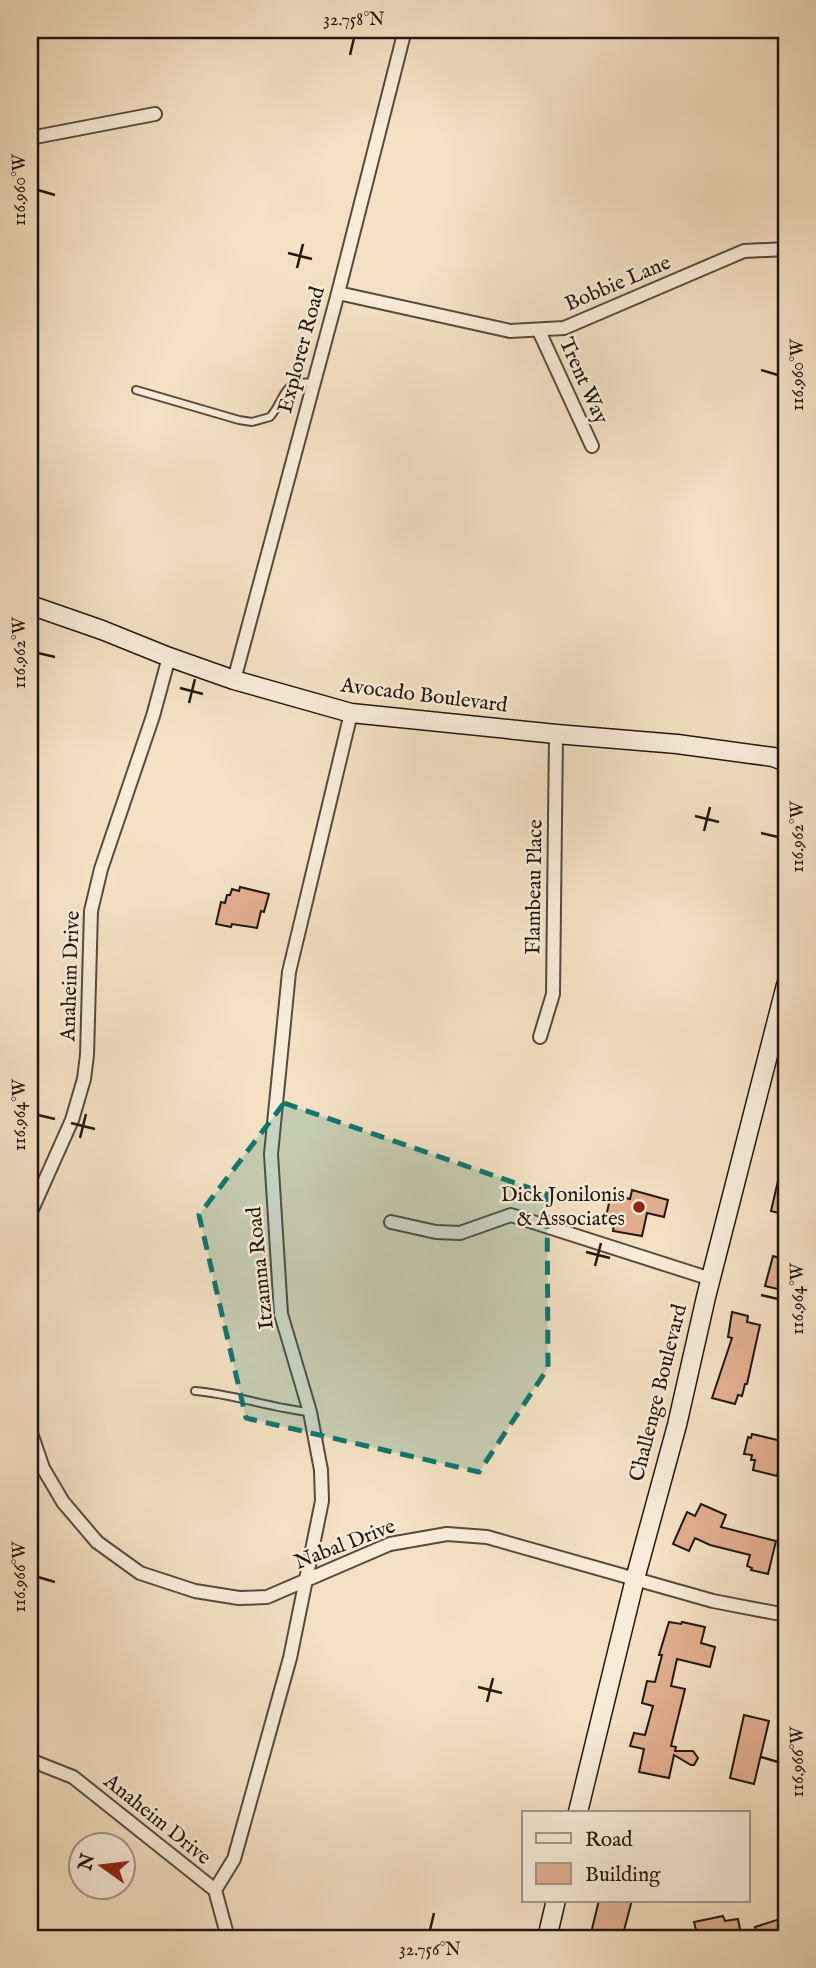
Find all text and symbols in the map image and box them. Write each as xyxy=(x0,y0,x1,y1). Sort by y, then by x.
text: 32.758°N xyxy=(323,9,385,32)
text: 116.960°W xyxy=(9,153,32,226)
street label: Bobbie Lane xyxy=(561,250,675,318)
street label: Explorer Road xyxy=(272,283,332,416)
street label: Trent Way xyxy=(552,334,614,429)
text: 116.960°W xyxy=(787,338,810,411)
text: 116.962°W xyxy=(9,616,32,689)
street label: Avocado Boulevard xyxy=(338,672,510,720)
text: 116.962°W xyxy=(787,800,810,873)
street label: Flambeau Place xyxy=(520,819,550,955)
street label: Anaheim Drive xyxy=(55,910,87,1043)
text: 116.964°W xyxy=(9,1078,32,1151)
place label: Dick Jonilonis & Associates xyxy=(501,1182,625,1233)
marker: Dick Jonilonis & Associates xyxy=(631,1199,647,1215)
street label: Itzamna Road xyxy=(241,1204,281,1331)
text: 116.964°W xyxy=(787,1262,810,1335)
street label: Challenge Boulevard xyxy=(624,1301,694,1484)
street label: Nabal Drive xyxy=(291,1513,400,1577)
text: 116.966°W xyxy=(9,1541,32,1612)
text: 116.966°W xyxy=(787,1726,810,1797)
street label: Anaheim Drive xyxy=(97,1768,217,1872)
legend xyxy=(522,1811,750,1902)
text: Road xyxy=(585,1827,633,1854)
north arrow xyxy=(66,1832,136,1902)
text: N xyxy=(74,1851,101,1874)
text: Building xyxy=(585,1862,661,1889)
text: 32.756°N xyxy=(399,1939,461,1962)

